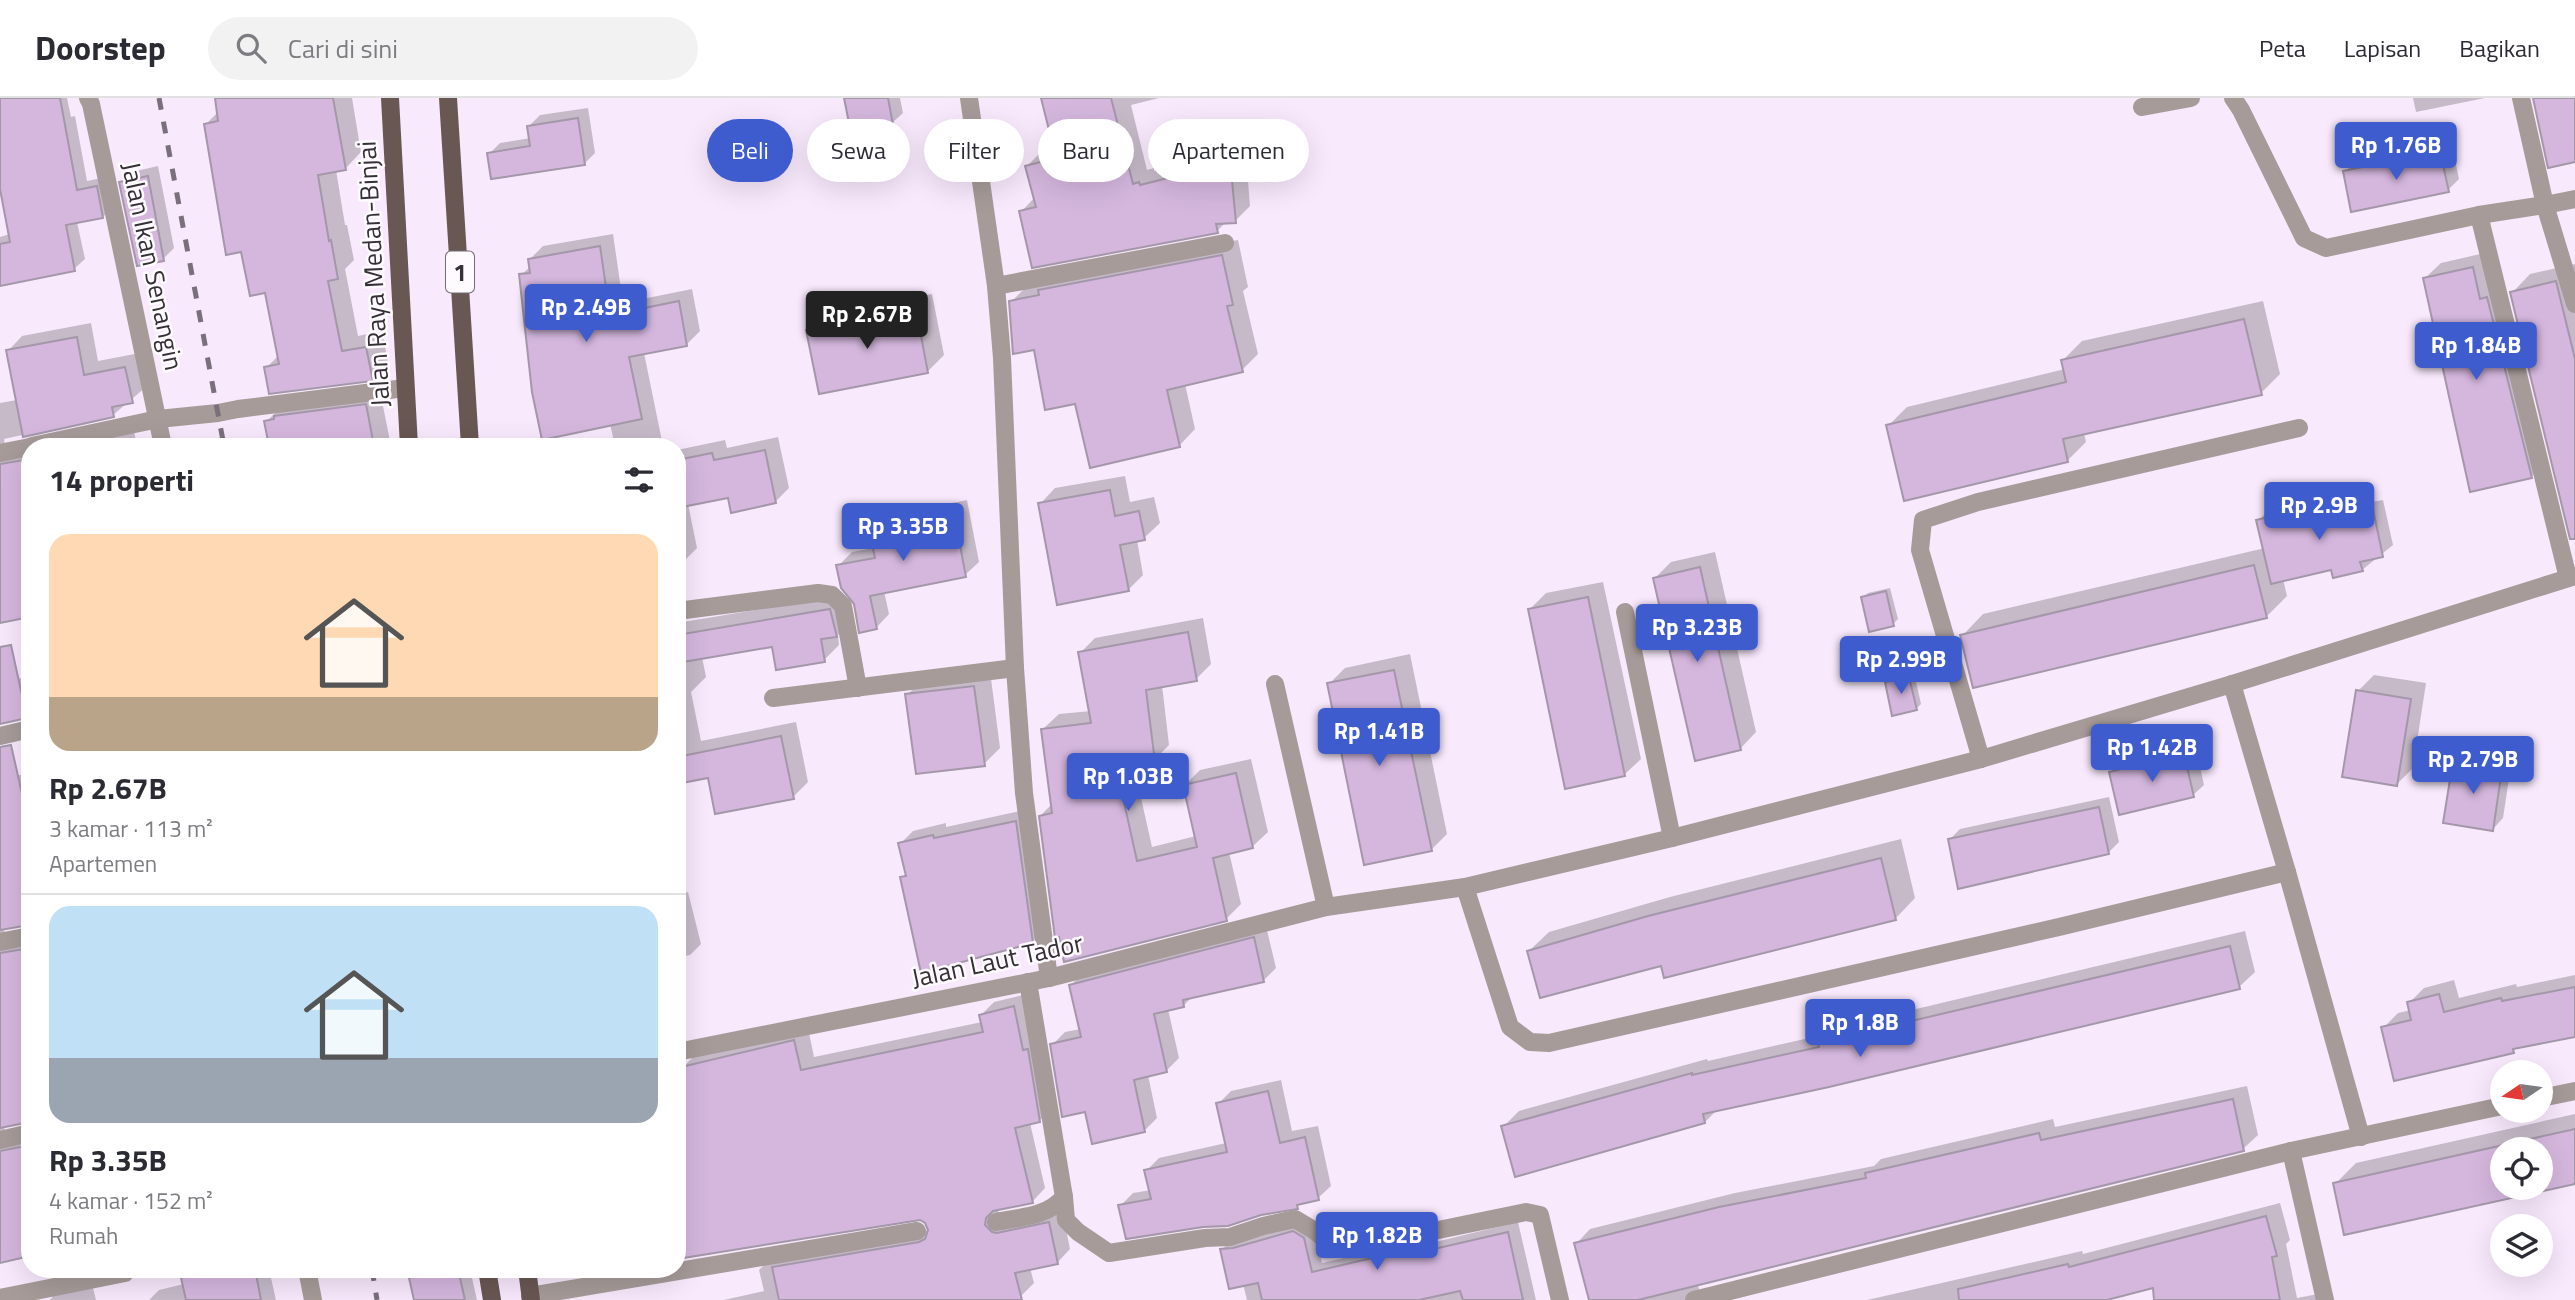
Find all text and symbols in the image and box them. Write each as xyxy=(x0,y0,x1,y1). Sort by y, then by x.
search box xyxy=(208,17,698,80)
text: Doorstep xyxy=(35,23,166,73)
icon: search xyxy=(232,29,270,67)
text: Cari di sini xyxy=(288,29,398,68)
text: Peta xyxy=(2259,30,2306,66)
text: Lapisan xyxy=(2344,30,2421,66)
text: Bagikan xyxy=(2459,30,2540,66)
chip: Beli xyxy=(707,119,793,182)
chip: Sewa xyxy=(807,119,910,182)
chip: Filter xyxy=(924,119,1024,182)
chip: Baru xyxy=(1038,119,1134,182)
chip: Apartemen xyxy=(1148,119,1309,182)
pin: Rp 1.76B xyxy=(2324,122,2468,182)
text: Rp 1.76B xyxy=(2351,127,2441,162)
street label: Jalan Raya Medan-Binjai xyxy=(347,140,399,408)
street label: Jalan Ikan Senangin xyxy=(112,158,194,374)
road number: 1 xyxy=(446,252,474,292)
pin: Rp 2.49B xyxy=(514,285,658,344)
text: Rp 2.49B xyxy=(541,289,631,324)
pin: Rp 2.67B xyxy=(795,292,939,351)
text: Rp 2.67B xyxy=(822,296,912,331)
pin: Rp 1.84B xyxy=(2404,322,2548,382)
text: Rp 1.84B xyxy=(2431,327,2521,362)
text: 14 properti xyxy=(49,457,194,503)
icon: filters xyxy=(620,461,658,499)
pin: Rp 2.9B xyxy=(2254,482,2384,542)
text: Rp 2.9B xyxy=(2280,487,2358,522)
pin: Rp 3.35B xyxy=(831,504,975,563)
text: Rp 3.35B xyxy=(858,508,948,543)
icon: home xyxy=(291,580,417,706)
pin: Rp 3.23B xyxy=(1625,604,1769,664)
text: Rp 3.23B xyxy=(1652,609,1742,644)
pin: Rp 2.99B xyxy=(1829,636,1973,696)
text: Rp 2.99B xyxy=(1856,641,1946,676)
pin: Rp 1.41B xyxy=(1307,708,1451,768)
text: Rp 1.41B xyxy=(1334,713,1424,748)
pin: Rp 1.42B xyxy=(2080,724,2224,784)
text: Rp 1.42B xyxy=(2107,729,2197,764)
pin: Rp 2.79B xyxy=(2401,736,2545,796)
text: Rp 2.79B xyxy=(2428,741,2518,776)
pin: Rp 1.03B xyxy=(1056,754,1200,813)
text: Rp 1.03B xyxy=(1083,758,1173,793)
text: Rp 2.67B xyxy=(49,765,167,811)
text: 3 kamar · 113 m² xyxy=(49,811,213,846)
text: Apartemen xyxy=(49,846,157,881)
street label: Jalan Laut Tador xyxy=(908,923,1086,997)
icon: home xyxy=(291,952,417,1078)
pin: Rp 1.8B xyxy=(1795,1000,1925,1059)
text: Rp 1.8B xyxy=(1821,1004,1899,1039)
north arrow xyxy=(2490,1060,2553,1124)
map controls xyxy=(2490,1060,2553,1277)
text: Rp 3.35B xyxy=(49,1137,167,1183)
button: locate xyxy=(2490,1137,2553,1200)
text: 4 kamar · 152 m² xyxy=(49,1183,213,1218)
pin: Rp 1.82B xyxy=(1305,1212,1449,1272)
button: layers xyxy=(2490,1214,2553,1277)
text: Rp 1.82B xyxy=(1332,1217,1422,1252)
text: Rumah xyxy=(49,1218,118,1253)

